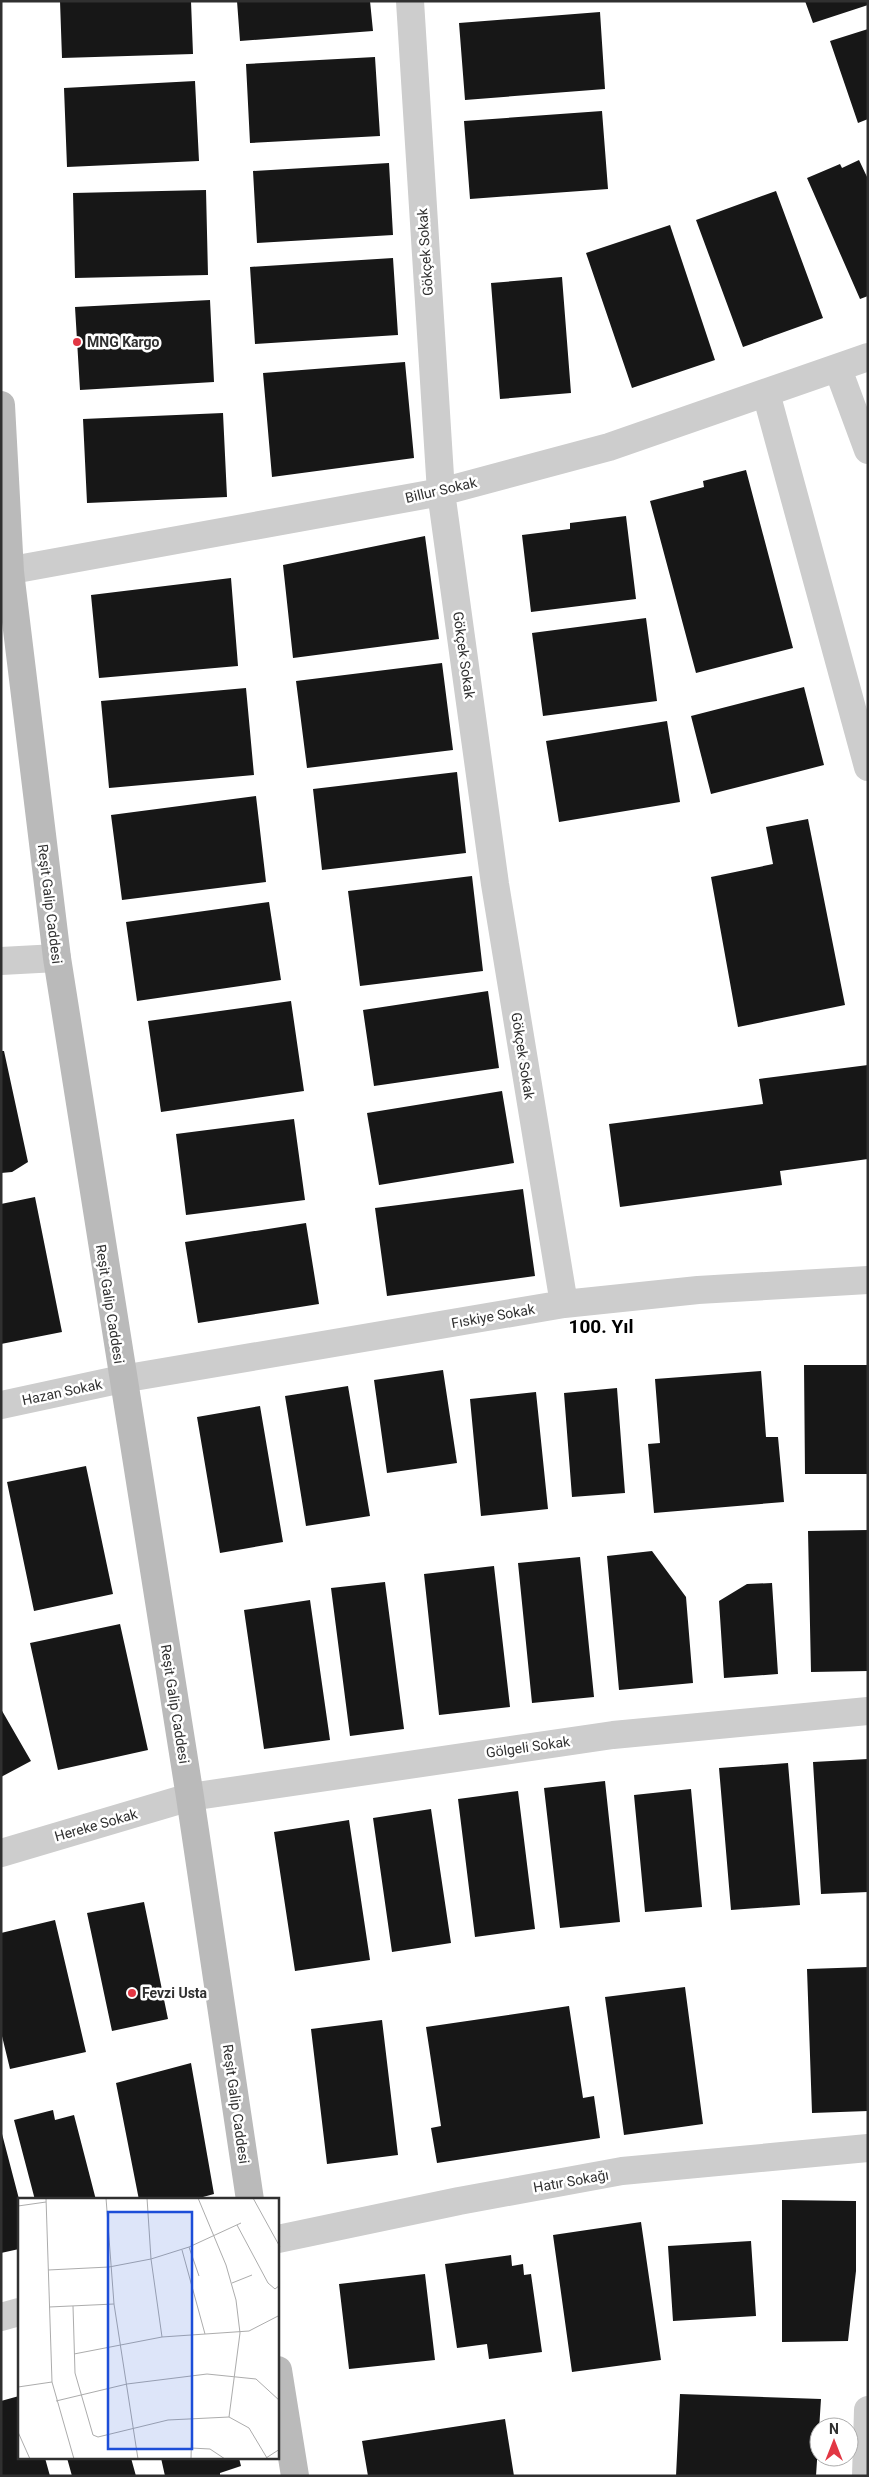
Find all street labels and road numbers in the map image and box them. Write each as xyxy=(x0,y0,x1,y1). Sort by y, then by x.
street label: Gökçek Sokak xyxy=(414,207,436,296)
street label: Billur Sokak xyxy=(404,474,479,506)
street label: Gökçek Sokak xyxy=(450,610,478,701)
street label: Reşit Galip Caddesi xyxy=(35,843,65,965)
street label: Gökçek Sokak xyxy=(508,1011,538,1102)
street label: Reşit Galip Caddesi xyxy=(93,1243,127,1365)
street label: Fıskiye Sokak xyxy=(450,1301,537,1331)
street label: Hazan Sokak xyxy=(20,1376,104,1408)
street label: Reşit Galip Caddesi xyxy=(158,1643,192,1765)
street label: Gölgeli Sokak xyxy=(485,1733,572,1761)
street label: Hereke Sokak xyxy=(53,1805,140,1844)
street label: Reşit Galip Caddesi xyxy=(220,2043,252,2165)
street label: Hatır Sokağı xyxy=(532,2167,610,2195)

